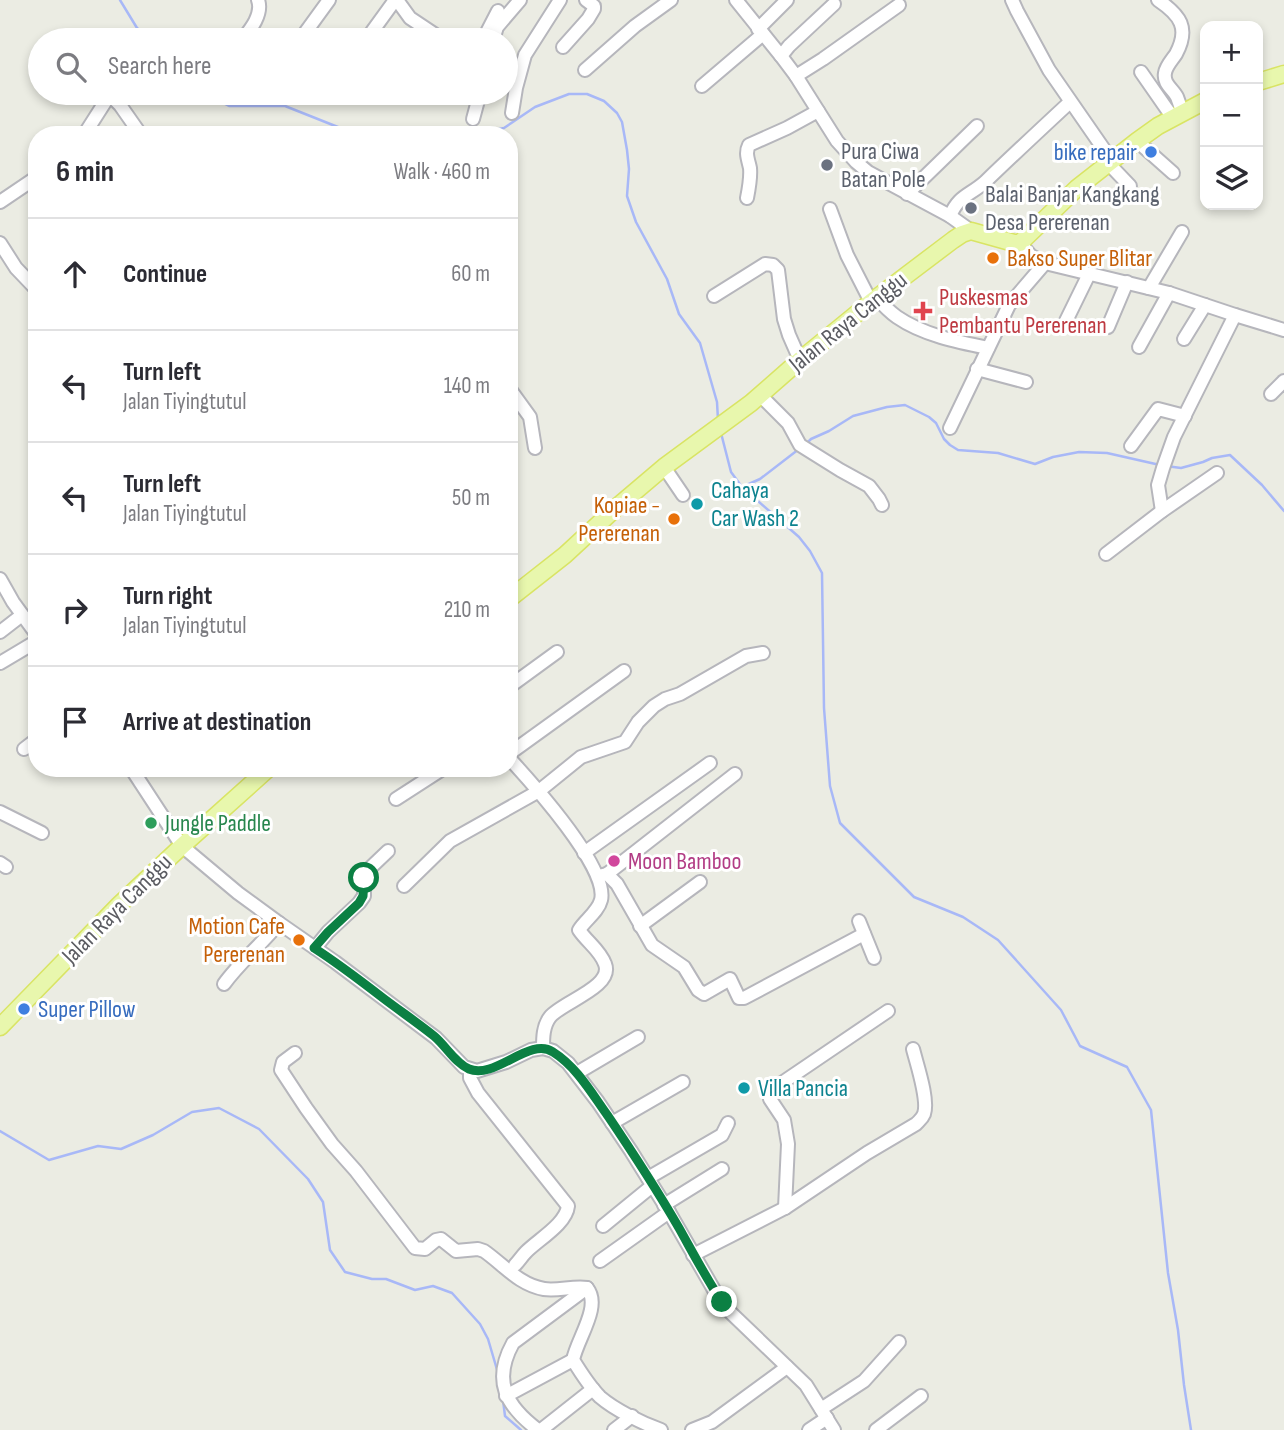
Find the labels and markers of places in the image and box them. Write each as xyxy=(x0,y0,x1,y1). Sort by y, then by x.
place label: Pura Ciwa Batan Pole xyxy=(841,137,926,194)
place label: bike repair xyxy=(1054,138,1137,167)
marker: bike repair xyxy=(1143,144,1159,160)
marker: Pura Ciwa Batan Pole xyxy=(819,157,835,173)
place label: Balai Banjar Kangkang Desa Pererenan xyxy=(985,180,1160,237)
marker: Balai Banjar Kangkang Desa Pererenan xyxy=(963,200,979,216)
place label: Bakso Super Blitar xyxy=(1007,244,1152,273)
marker: Bakso Super Blitar xyxy=(985,250,1001,266)
place label: Puskesmas Pembantu Pererenan xyxy=(939,283,1107,340)
marker: Puskesmas Pembantu Pererenan xyxy=(913,301,933,321)
place label: Cahaya Car Wash 2 xyxy=(711,476,799,533)
place label: Kopiae - Pererenan xyxy=(578,491,660,548)
marker: Cahaya Car Wash 2 xyxy=(689,496,705,512)
marker: Kopiae - Pererenan xyxy=(666,511,682,527)
place label: Jungle Paddle xyxy=(164,809,271,838)
marker: Jungle Paddle xyxy=(143,815,159,831)
place label: Moon Bamboo xyxy=(628,847,742,876)
marker: Moon Bamboo xyxy=(606,853,622,869)
place label: Motion Cafe Pererenan xyxy=(188,912,285,969)
marker: Motion Cafe Pererenan xyxy=(291,932,307,948)
place label: Super Pillow xyxy=(38,995,135,1024)
marker: Super Pillow xyxy=(16,1001,32,1017)
place label: Villa Pancia xyxy=(758,1074,848,1103)
marker: Villa Pancia xyxy=(736,1080,752,1096)

